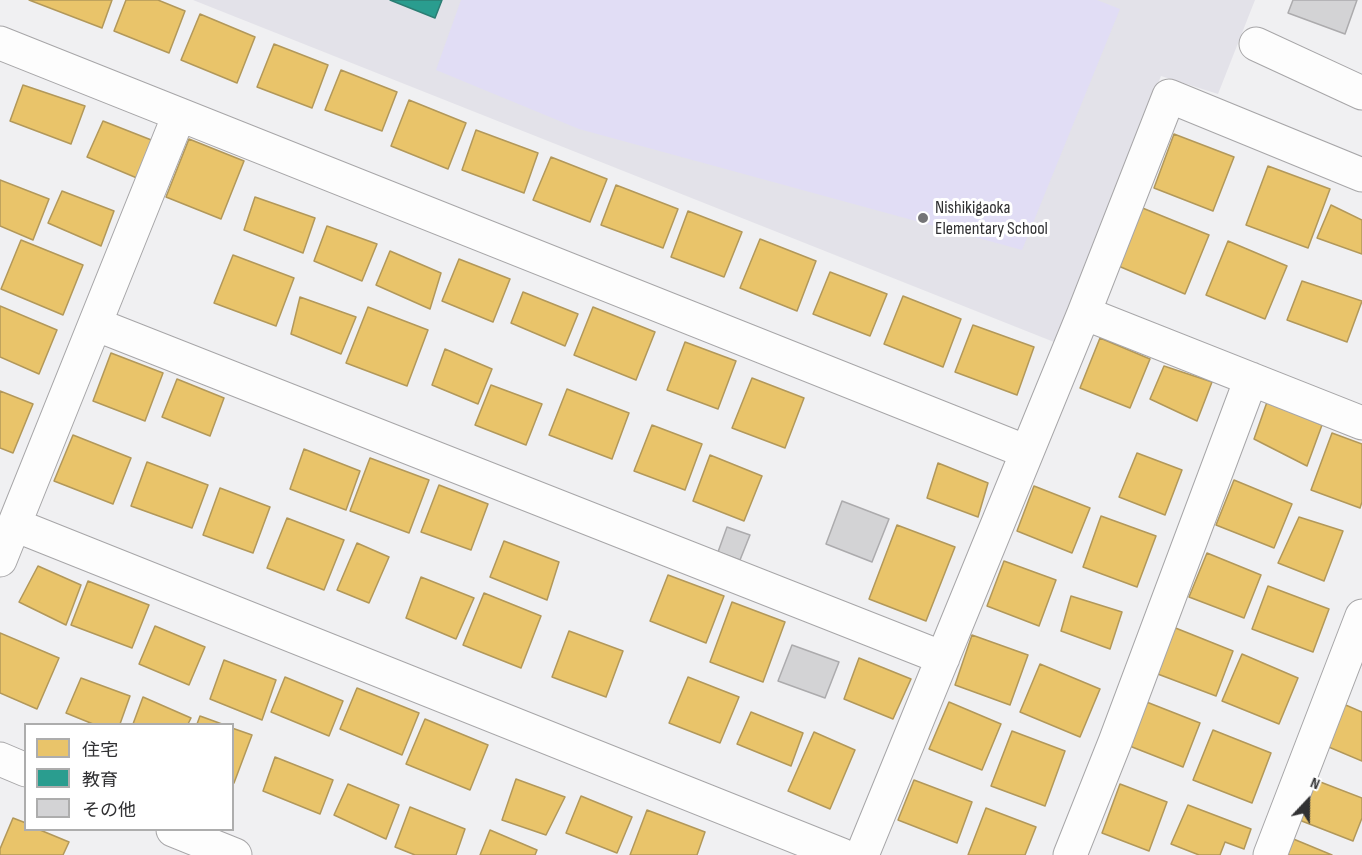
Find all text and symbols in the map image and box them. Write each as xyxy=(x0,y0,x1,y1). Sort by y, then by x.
place label: Nishikigaoka Elementary School xyxy=(935,197,1048,240)
marker: Nishikigaoka Elementary School xyxy=(916,211,930,225)
legend xyxy=(24,723,234,831)
text: 住宅 xyxy=(82,740,118,761)
text: 教育 xyxy=(82,770,118,791)
north arrow xyxy=(1278,771,1338,831)
text: N xyxy=(1307,773,1322,794)
text: その他 xyxy=(82,800,136,821)

